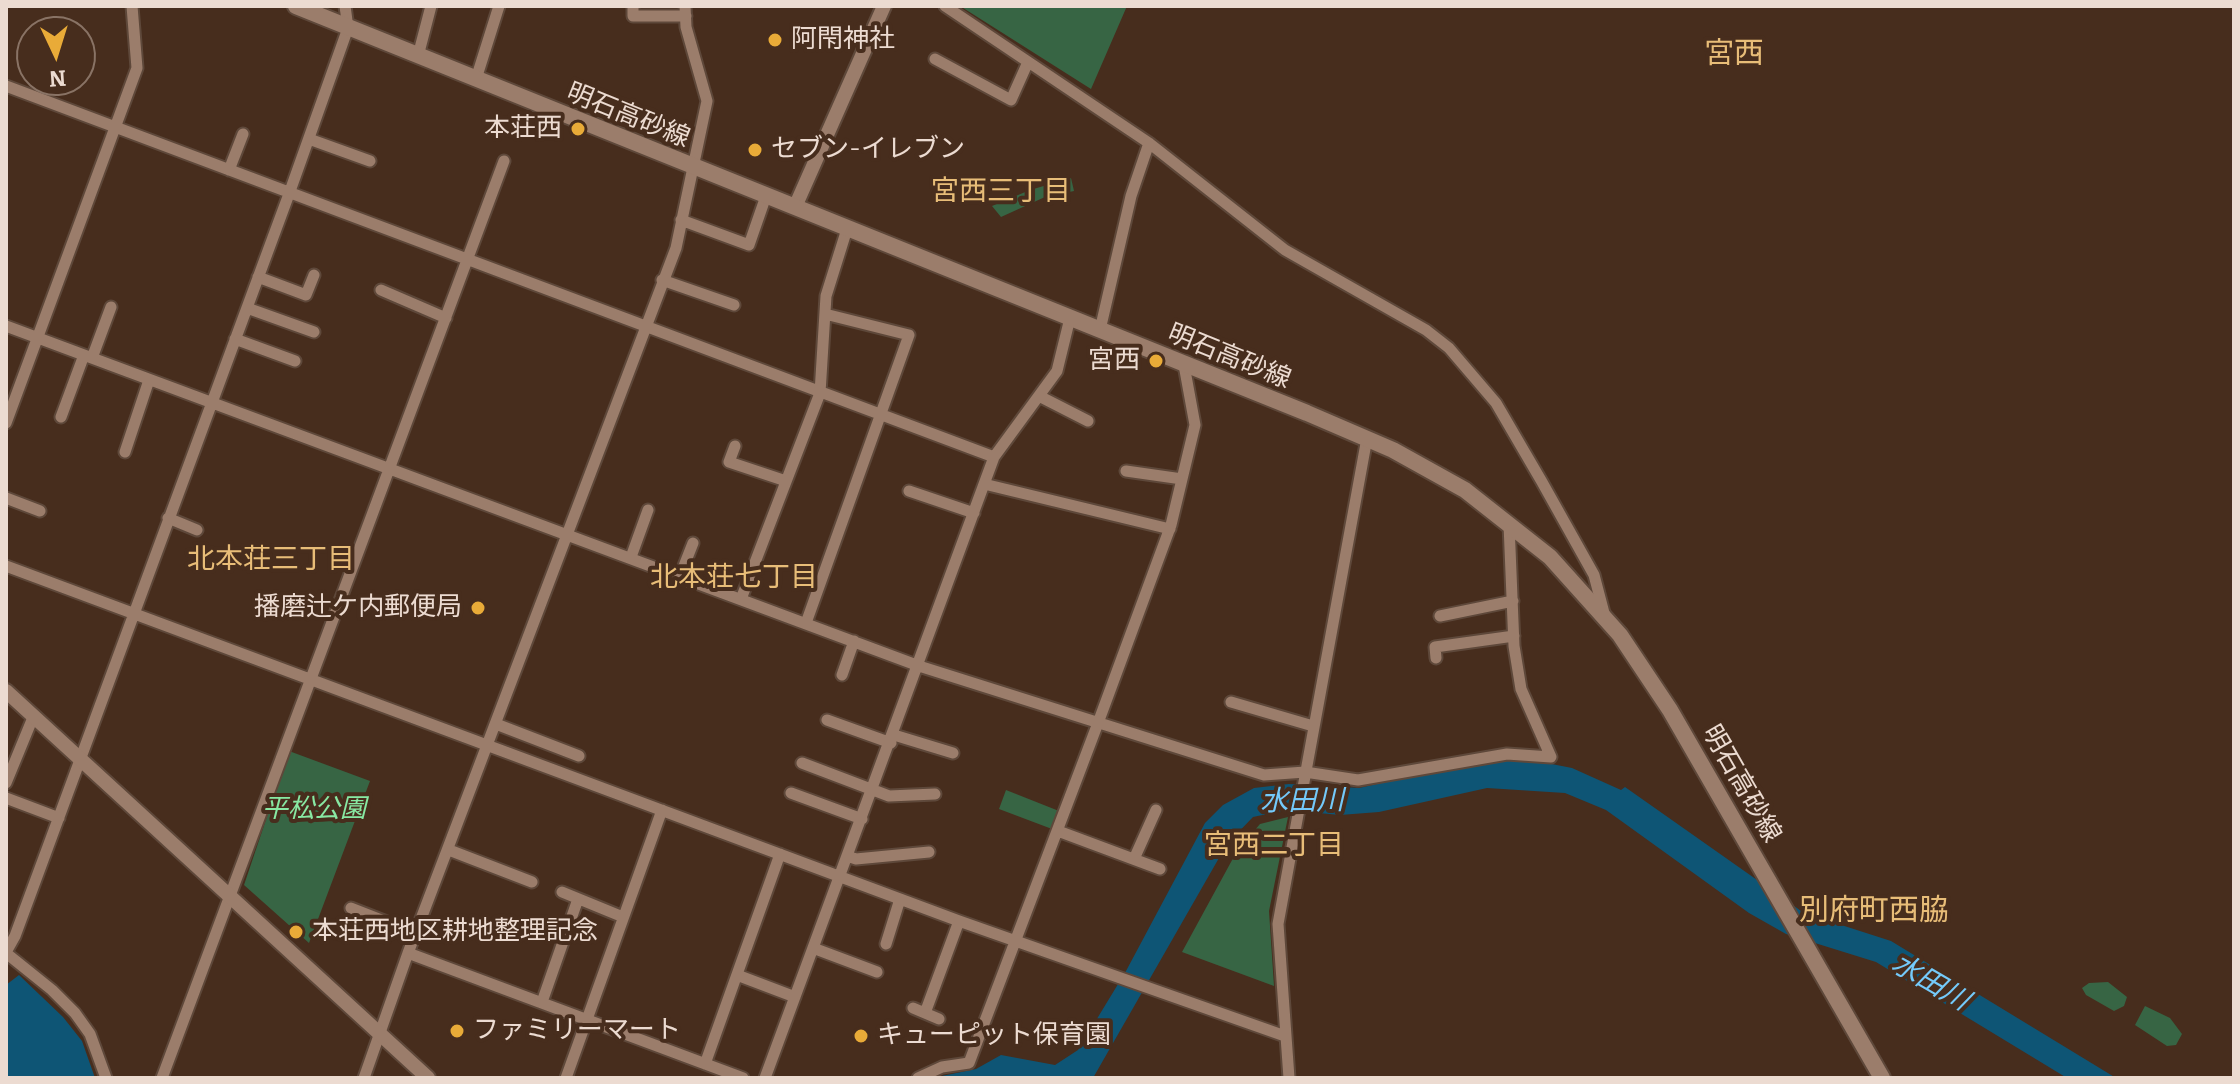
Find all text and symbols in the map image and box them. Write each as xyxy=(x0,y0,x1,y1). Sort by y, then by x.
north arrow xyxy=(16,16,96,96)
place label: 阿閇神社 xyxy=(791,24,895,56)
marker: 阿閇神社 xyxy=(766,31,784,49)
district label: 宮西 xyxy=(1704,37,1764,73)
text: N xyxy=(48,64,67,93)
street label: 明石高砂線 xyxy=(562,77,694,155)
place label: 本荘西 xyxy=(484,113,562,145)
marker: 本荘西 xyxy=(569,120,587,138)
place label: セブン-イレブン xyxy=(771,134,965,166)
marker: セブン-イレブン xyxy=(746,141,764,159)
district label: 宮西三丁目 xyxy=(931,175,1071,209)
street label: 明石高砂線 xyxy=(1163,318,1295,396)
place label: 宮西 xyxy=(1088,345,1140,377)
marker: 宮西 xyxy=(1147,352,1165,370)
district label: 北本荘三丁目 xyxy=(187,543,355,577)
district label: 北本荘七丁目 xyxy=(650,561,818,595)
place label: 播磨辻ケ内郵便局 xyxy=(254,592,462,624)
marker: 播磨辻ケ内郵便局 xyxy=(469,599,487,617)
street label: 明石高砂線 xyxy=(1695,720,1787,848)
water label: 水田川 xyxy=(1260,784,1344,820)
park label: 平松公園 xyxy=(262,794,366,826)
district label: 宮西二丁目 xyxy=(1204,829,1344,863)
district label: 別府町西脇 xyxy=(1799,894,1949,930)
place label: 本荘西地区耕地整理記念 xyxy=(312,916,598,948)
marker: 本荘西地区耕地整理記念 xyxy=(287,923,305,941)
water label: 水田川 xyxy=(1885,947,1975,1019)
place label: ファミリーマート xyxy=(473,1015,681,1047)
place label: キューピット保育園 xyxy=(877,1020,1111,1052)
marker: ファミリーマート xyxy=(448,1022,466,1040)
marker: キューピット保育園 xyxy=(852,1027,870,1045)

